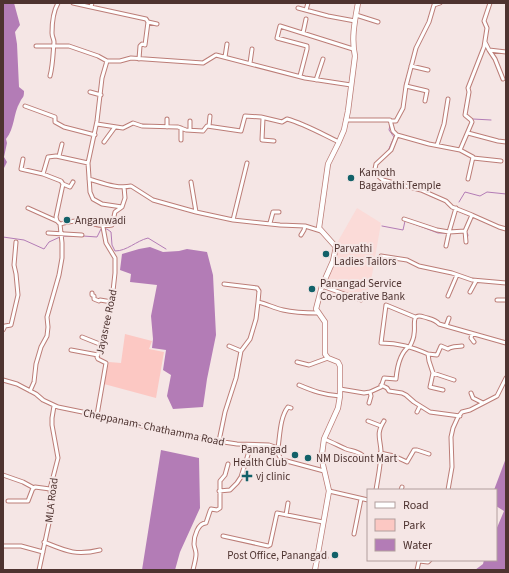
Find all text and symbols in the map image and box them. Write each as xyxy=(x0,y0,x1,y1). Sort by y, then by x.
place label: Kamoth Bagavathi Temple xyxy=(359,165,441,193)
marker: Kamoth Bagavathi Temple xyxy=(346,173,356,183)
place label: Anganwadi xyxy=(75,213,126,228)
marker: Anganwadi xyxy=(62,215,72,225)
place label: Parvathi Ladies Tailors xyxy=(334,241,397,269)
marker: Parvathi Ladies Tailors xyxy=(321,249,331,259)
place label: Panangad Service Co-operative Bank xyxy=(320,276,405,304)
marker: Panangad Service Co-operative Bank xyxy=(307,284,317,294)
street label: Jayasree Road xyxy=(92,288,121,356)
street label: Cheppanam- Chathamma Road xyxy=(82,405,226,450)
place label: Panangad Health Club xyxy=(233,442,287,470)
marker: Panangad Health Club xyxy=(290,450,300,460)
place label: NM Discount Mart xyxy=(316,451,397,466)
marker: NM Discount Mart xyxy=(303,453,313,463)
place label: vj clinic xyxy=(256,469,290,484)
marker: vj clinic xyxy=(241,470,253,482)
street label: MLA Road xyxy=(41,477,62,523)
legend xyxy=(367,489,497,561)
text: Road xyxy=(403,497,429,514)
text: Park xyxy=(403,517,425,534)
text: Water xyxy=(403,537,433,554)
place label: Post Office, Panangad xyxy=(227,548,327,563)
marker: Post Office, Panangad xyxy=(330,550,340,560)

